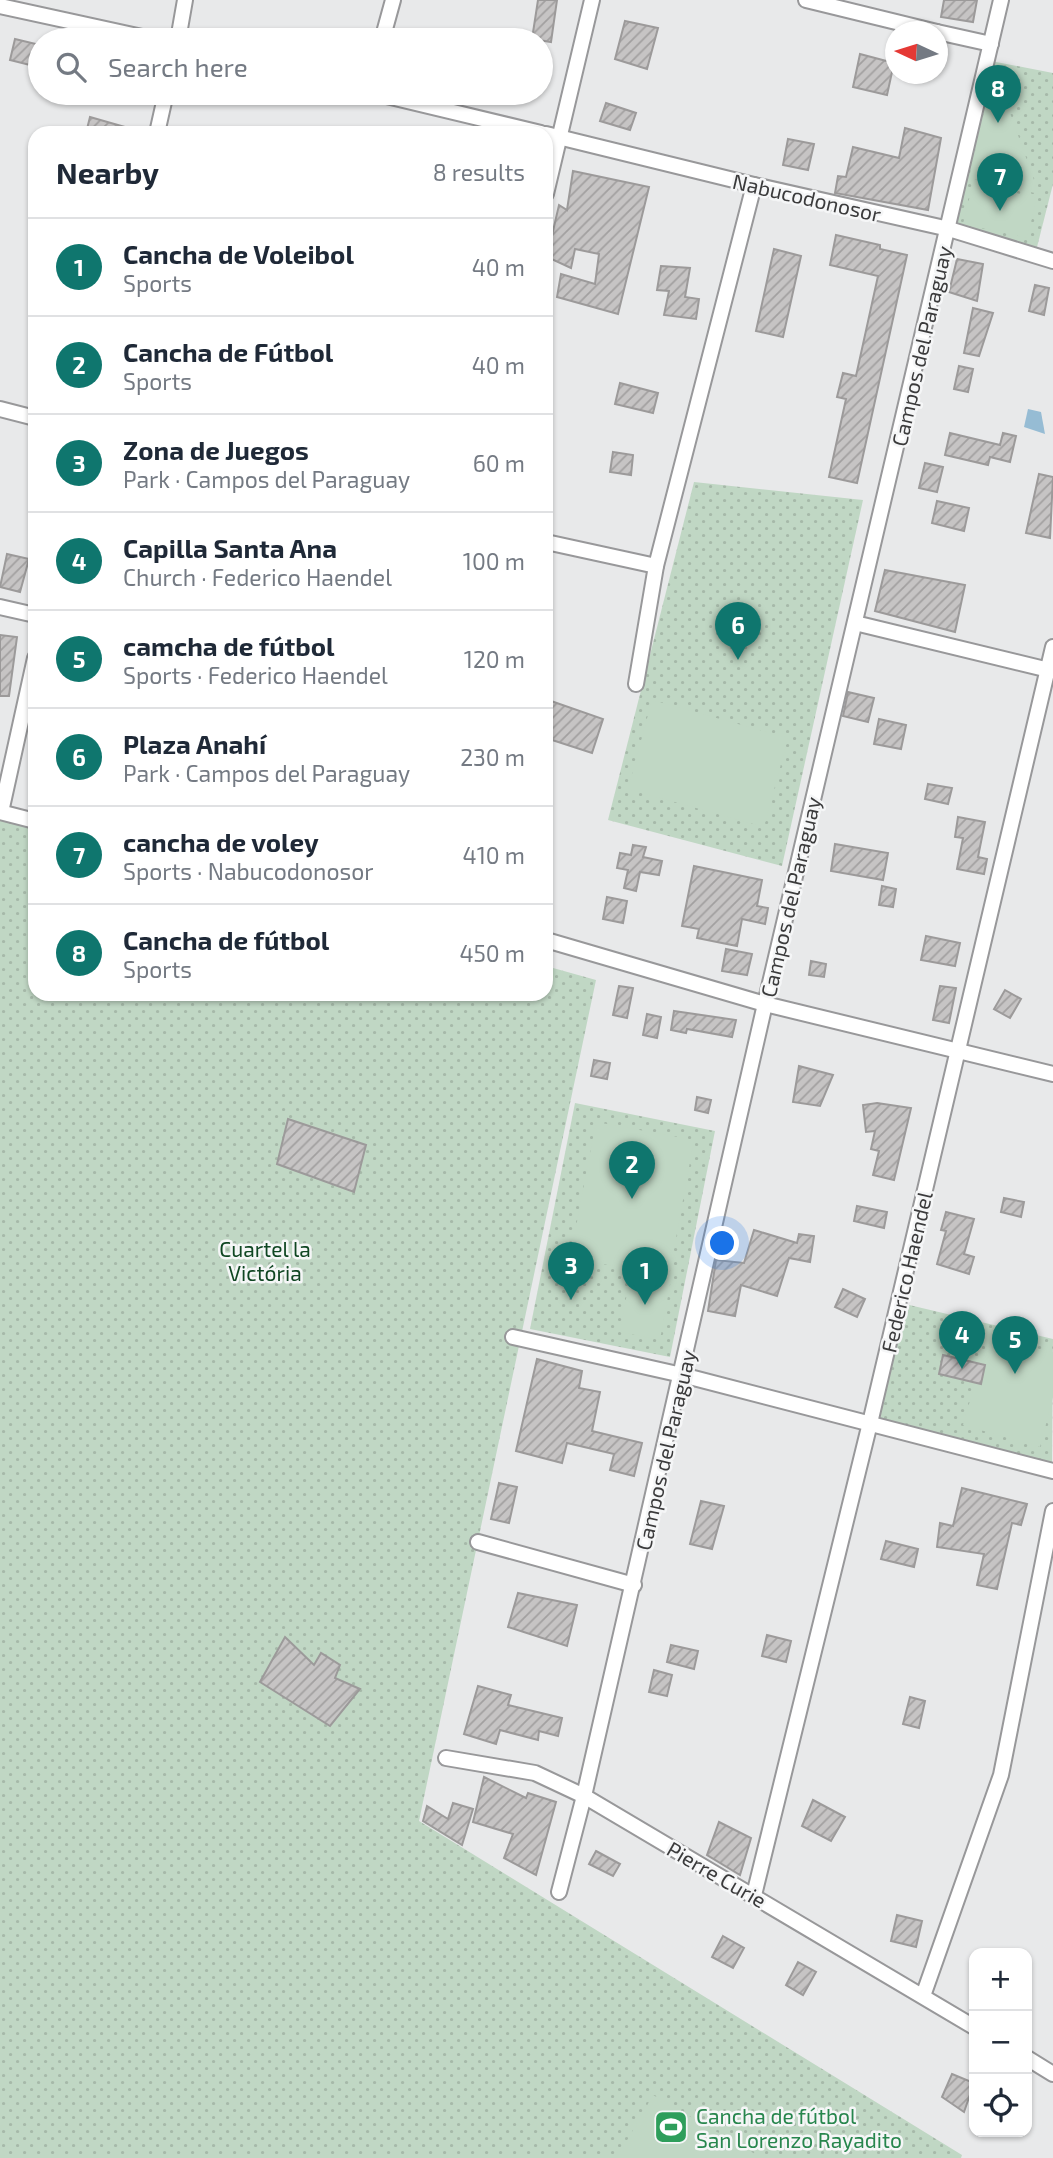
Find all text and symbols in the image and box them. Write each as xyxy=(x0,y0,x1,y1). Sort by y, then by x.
north arrow xyxy=(885,21,948,84)
search box xyxy=(28,28,553,105)
icon: search xyxy=(52,48,90,86)
text: Search here xyxy=(108,51,248,82)
pin: 8 xyxy=(975,65,1021,123)
pin: 7 xyxy=(977,153,1023,211)
text: Nearby xyxy=(56,154,159,190)
text: 8 results xyxy=(433,158,525,186)
street label: Nabucodonosor xyxy=(730,168,884,226)
text: Cancha de Voleibol xyxy=(123,238,354,269)
street label: Campos del Paraguay xyxy=(886,243,956,449)
text: 1 xyxy=(74,253,84,281)
text: 40 m xyxy=(472,253,525,281)
text: Sports xyxy=(123,269,192,297)
text: Cancha de Fútbol xyxy=(123,336,333,367)
text: 2 xyxy=(72,351,86,379)
text: 40 m xyxy=(472,351,525,379)
text: Sports xyxy=(123,367,192,395)
text: Zona de Juegos xyxy=(123,434,309,465)
text: 3 xyxy=(72,449,86,477)
text: 60 m xyxy=(473,449,525,477)
text: Park · Campos del Paraguay xyxy=(123,465,410,493)
text: Capilla Santa Ana xyxy=(123,532,337,563)
text: 4 xyxy=(72,547,86,575)
text: 100 m xyxy=(463,547,525,575)
text: Church · Federico Haendel xyxy=(123,563,392,591)
pin: 6 xyxy=(715,602,761,660)
text: camcha de fútbol xyxy=(123,630,335,661)
text: 5 xyxy=(73,645,85,673)
text: 120 m xyxy=(464,645,525,673)
text: Sports · Federico Haendel xyxy=(123,661,388,689)
text: Plaza Anahí xyxy=(123,728,266,759)
text: 6 xyxy=(72,743,86,771)
text: 230 m xyxy=(460,743,525,771)
text: Park · Campos del Paraguay xyxy=(123,759,410,787)
street label: Campos del Paraguay xyxy=(755,794,825,1000)
text: cancha de voley xyxy=(123,826,319,857)
text: 7 xyxy=(73,841,85,869)
text: 410 m xyxy=(463,841,525,869)
text: Sports · Nabucodonosor xyxy=(123,857,374,885)
text: Cancha de fútbol xyxy=(123,924,329,955)
text: 8 xyxy=(72,939,86,967)
text: 450 m xyxy=(459,939,525,967)
text: Sports xyxy=(123,955,192,983)
pin: 2 xyxy=(609,1141,655,1199)
street label: Federico Haendel xyxy=(875,1188,937,1355)
your location xyxy=(705,1226,739,1260)
park label: Cuartel la Victória xyxy=(219,1236,311,1285)
pin: 3 xyxy=(548,1242,594,1300)
pin: 1 xyxy=(622,1247,668,1305)
pin: 4 xyxy=(939,1311,985,1369)
pin: 5 xyxy=(992,1316,1038,1374)
street label: Campos del Paraguay xyxy=(630,1347,700,1553)
street label: Pierre Curie xyxy=(663,1836,771,1912)
map controls xyxy=(969,1948,1032,2137)
button: + xyxy=(969,1948,1032,2011)
button: − xyxy=(969,2011,1032,2074)
button: locate xyxy=(969,2074,1032,2137)
place label: Cancha de fútbol San Lorenzo Rayadito xyxy=(696,2103,902,2152)
sports icon: Cancha de fútbol San Lorenzo Rayadito xyxy=(652,2108,690,2146)

